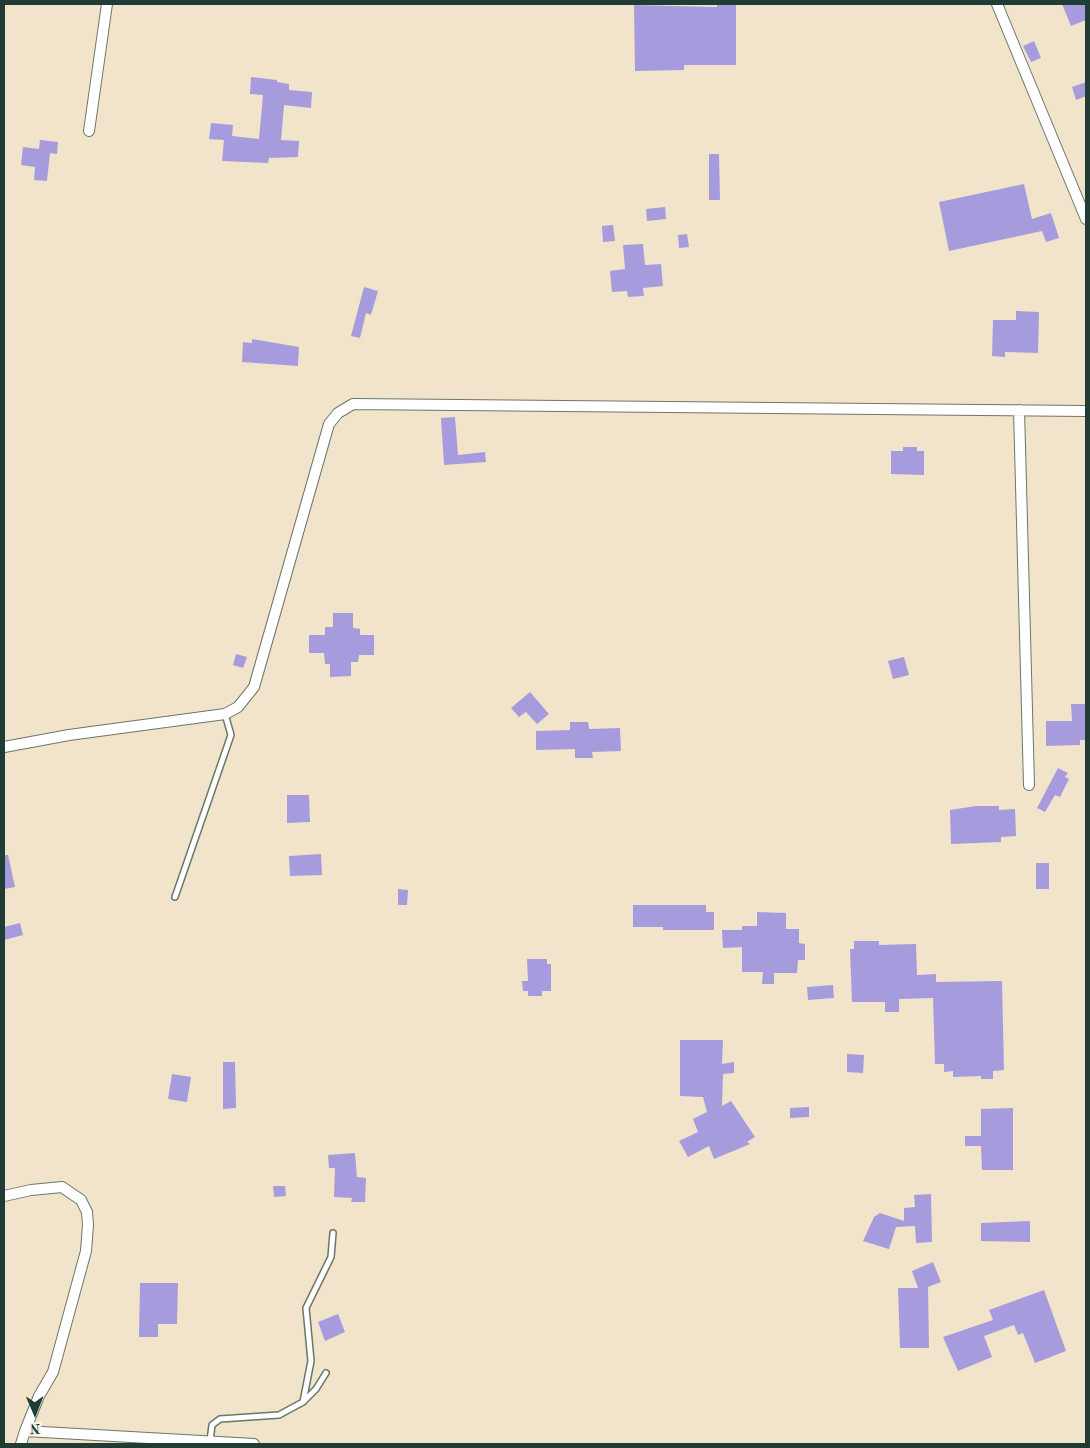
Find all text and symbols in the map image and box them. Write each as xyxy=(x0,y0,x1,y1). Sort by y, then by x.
north arrow xyxy=(10,1388,60,1438)
text: N xyxy=(30,1421,41,1435)

